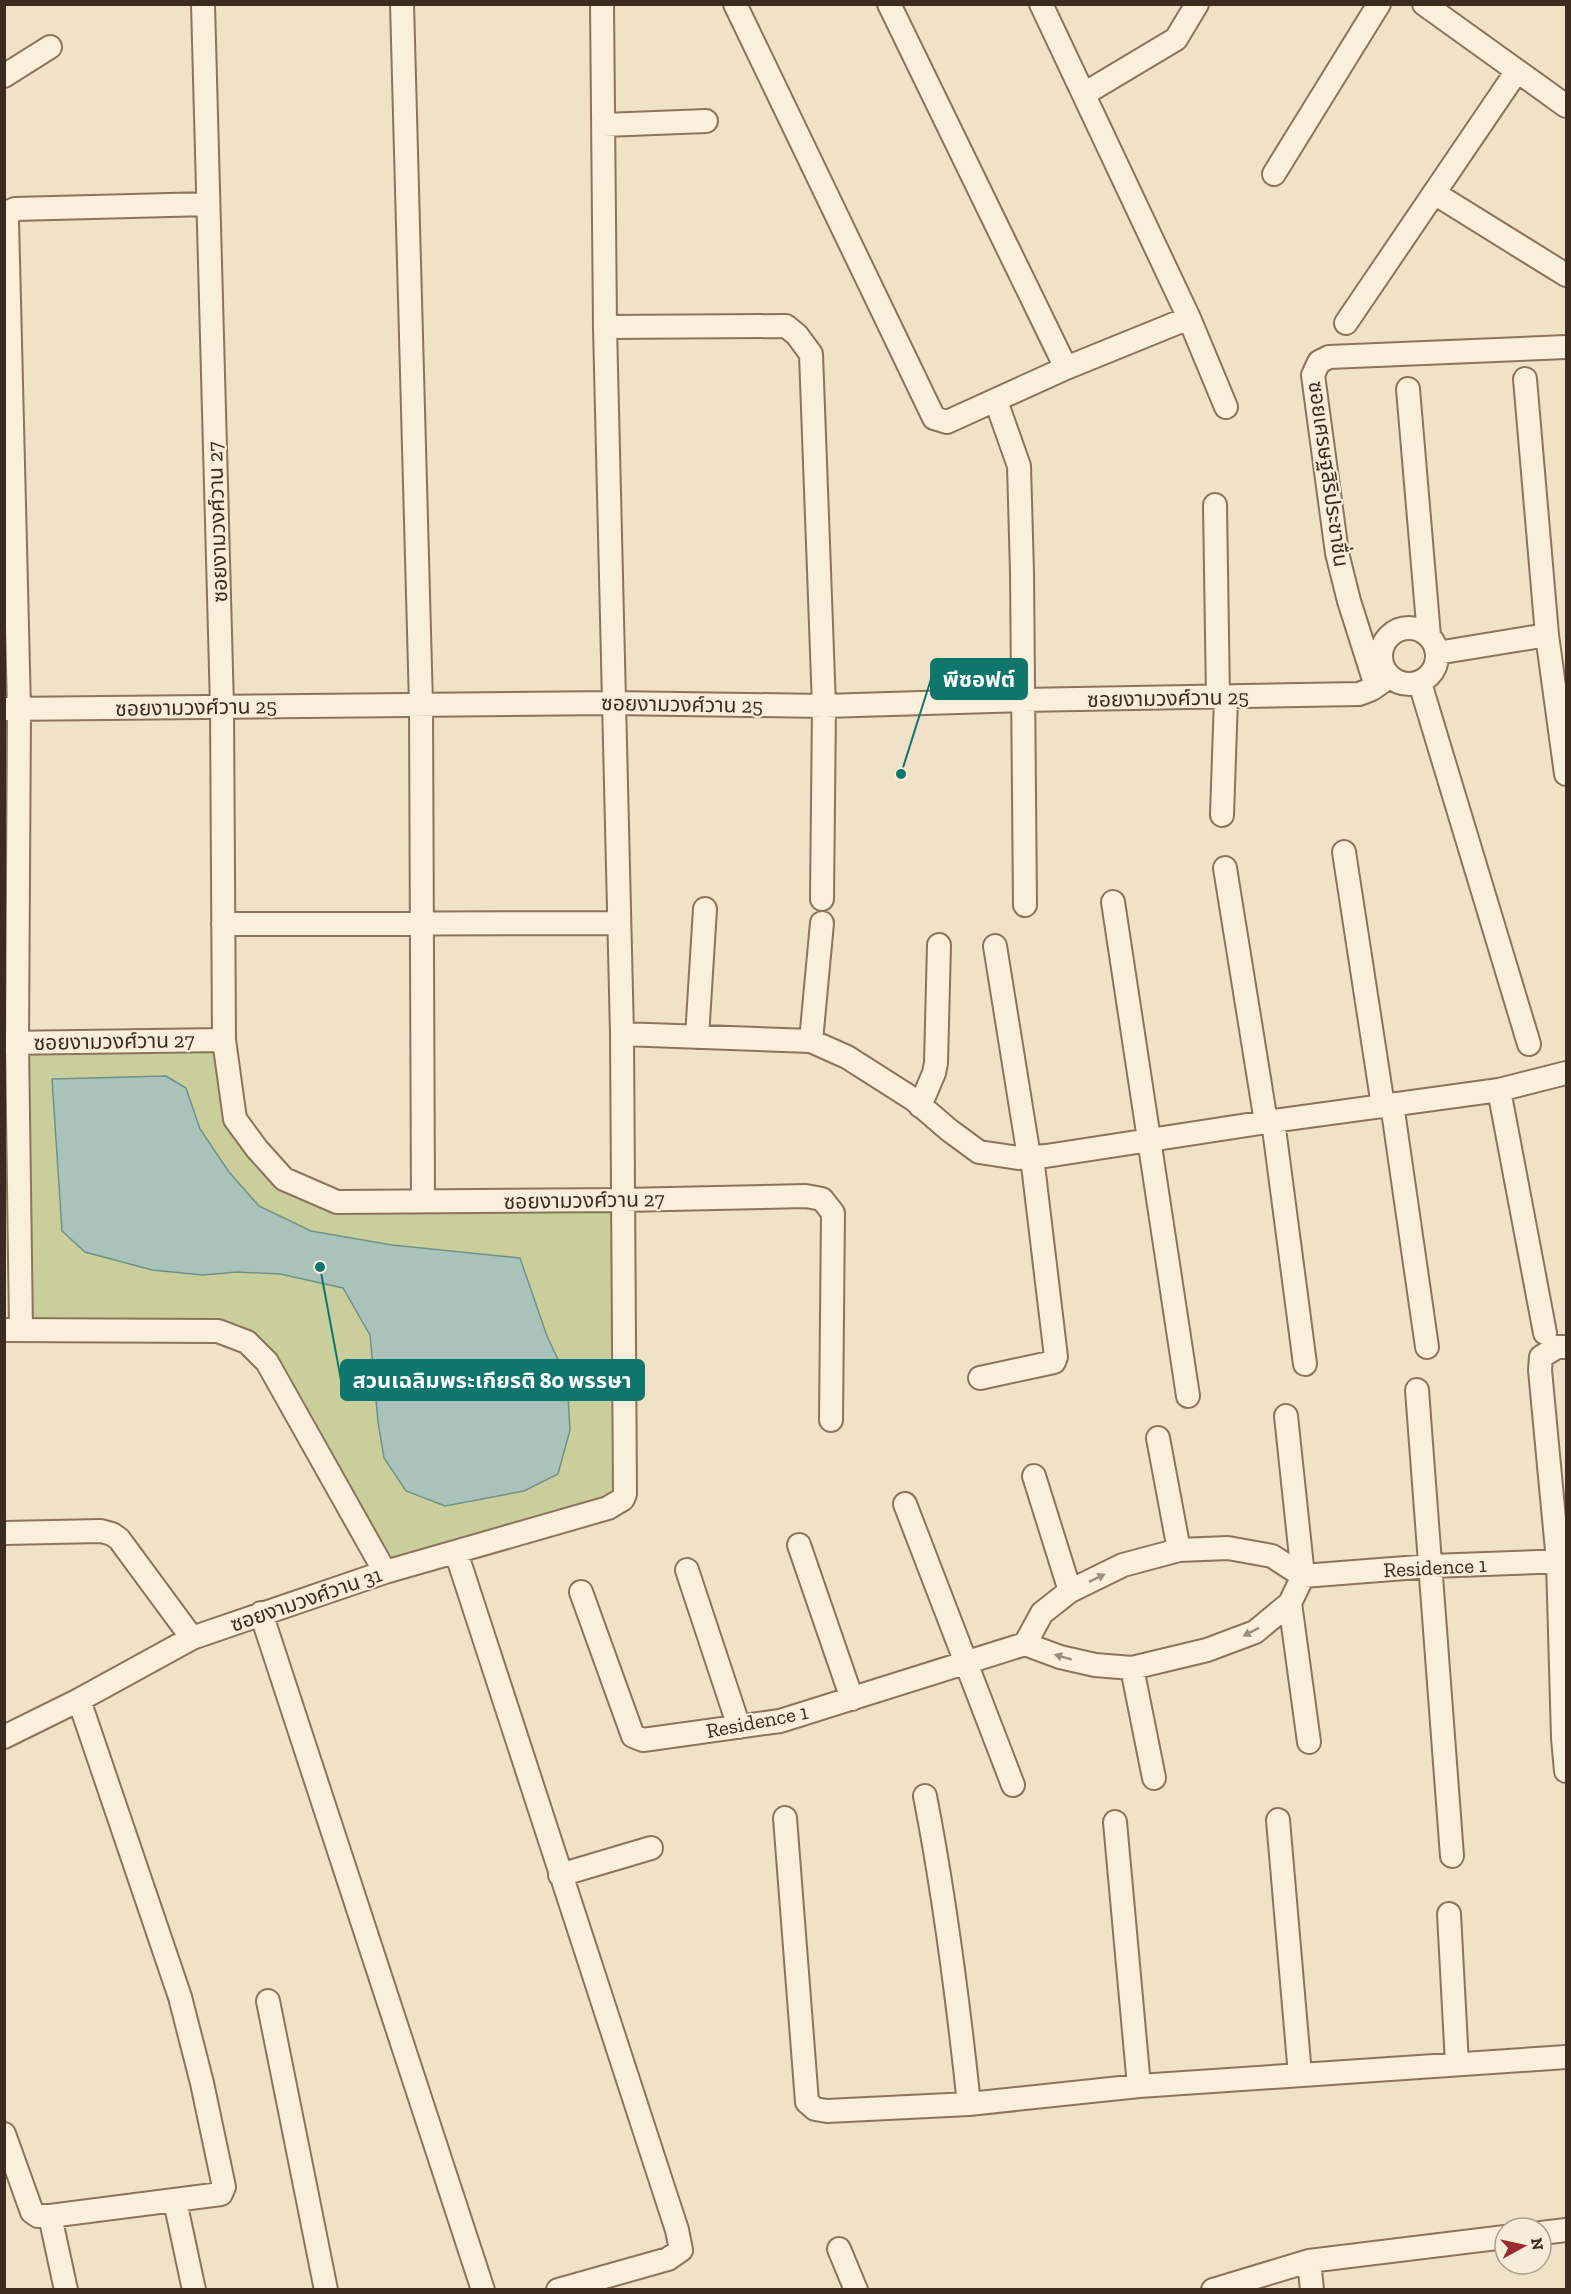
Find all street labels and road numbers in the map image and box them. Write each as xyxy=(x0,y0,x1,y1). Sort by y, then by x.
street label: ซอยเศรษฐสิริประชาชื่น xyxy=(1304,379,1356,569)
street label: ซอยงามวงศ์วาน 27 xyxy=(202,441,232,603)
street label: ซอยงามวงศ์วาน 25 xyxy=(1087,684,1249,712)
street label: ซอยงามวงศ์วาน 25 xyxy=(601,690,763,718)
street label: ซอยงามวงศ์วาน 25 xyxy=(115,693,277,721)
street label: ซอยงามวงศ์วาน 27 xyxy=(33,1027,195,1055)
street label: ซอยงามวงศ์วาน 27 xyxy=(503,1186,665,1214)
street label: Residence 1 xyxy=(1383,1552,1487,1582)
street label: ซอยงามวงศ์วาน 31 xyxy=(227,1561,385,1637)
street label: Residence 1 xyxy=(704,1699,810,1743)

